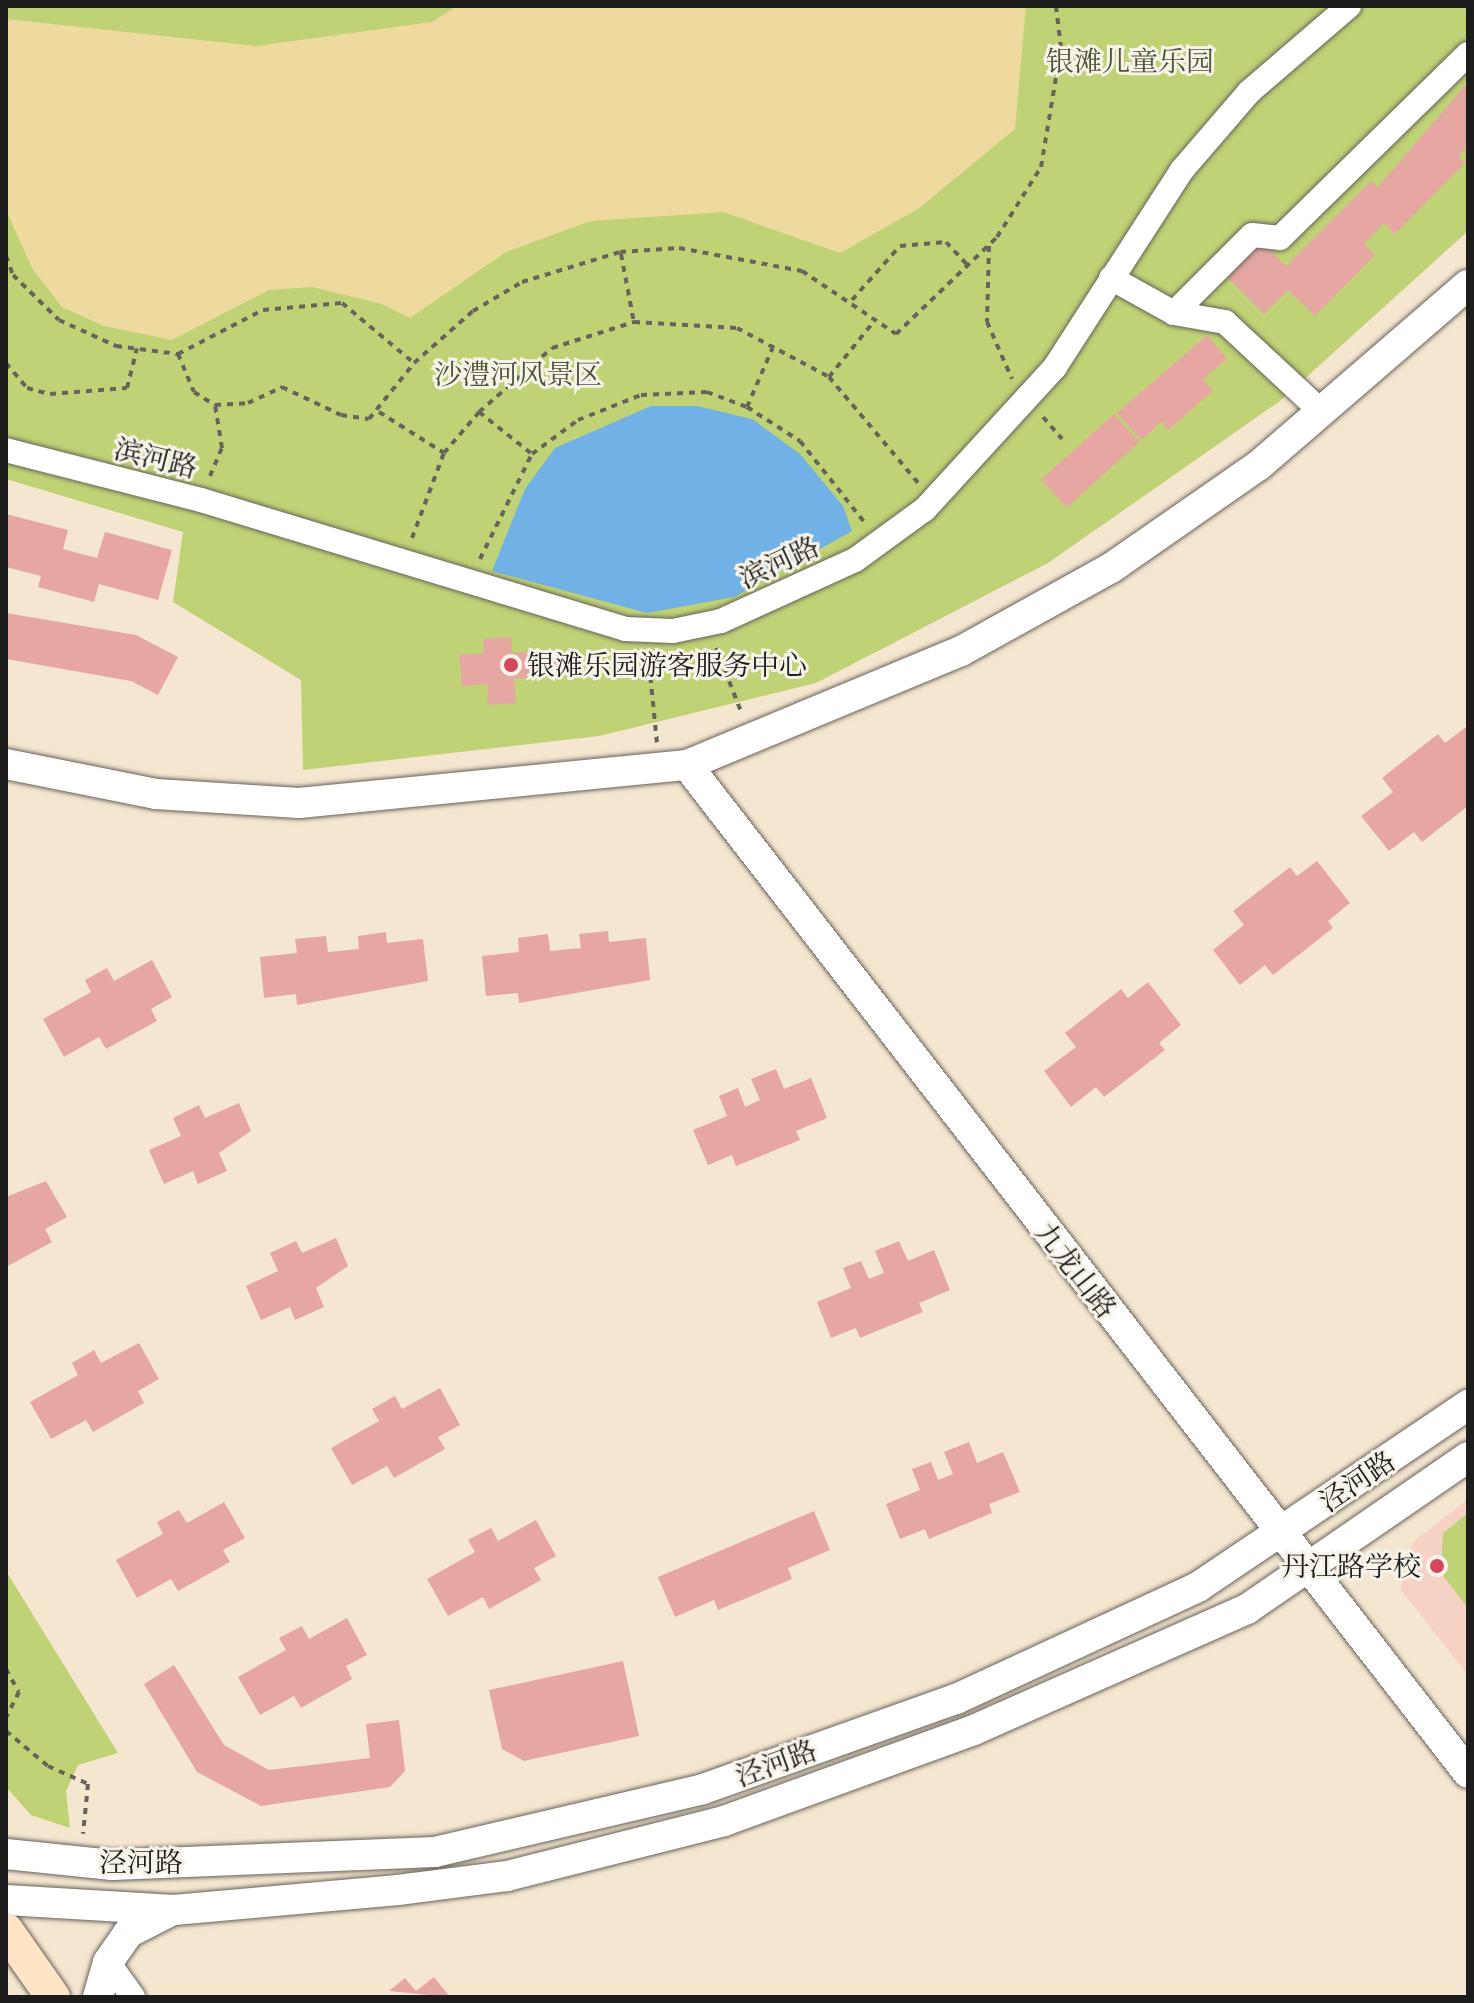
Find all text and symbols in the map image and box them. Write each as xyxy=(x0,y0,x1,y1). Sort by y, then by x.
park label: 银滩儿童乐园 xyxy=(1046,44,1214,78)
park label: 沙澧河风景区 xyxy=(434,357,602,391)
street label: 滨河路 xyxy=(111,432,201,484)
street label: 滨河路 xyxy=(734,529,824,595)
place label: 银滩乐园游客服务中心 xyxy=(527,648,807,682)
marker: 银滩乐园游客服务中心 xyxy=(502,656,520,674)
street label: 九龙山路 xyxy=(1028,1216,1124,1324)
street label: 泾河路 xyxy=(1313,1444,1401,1518)
place label: 丹江路学校 xyxy=(1281,1549,1421,1583)
marker: 丹江路学校 xyxy=(1428,1557,1446,1575)
street label: 泾河路 xyxy=(731,1733,821,1793)
street label: 泾河路 xyxy=(99,1845,183,1879)

